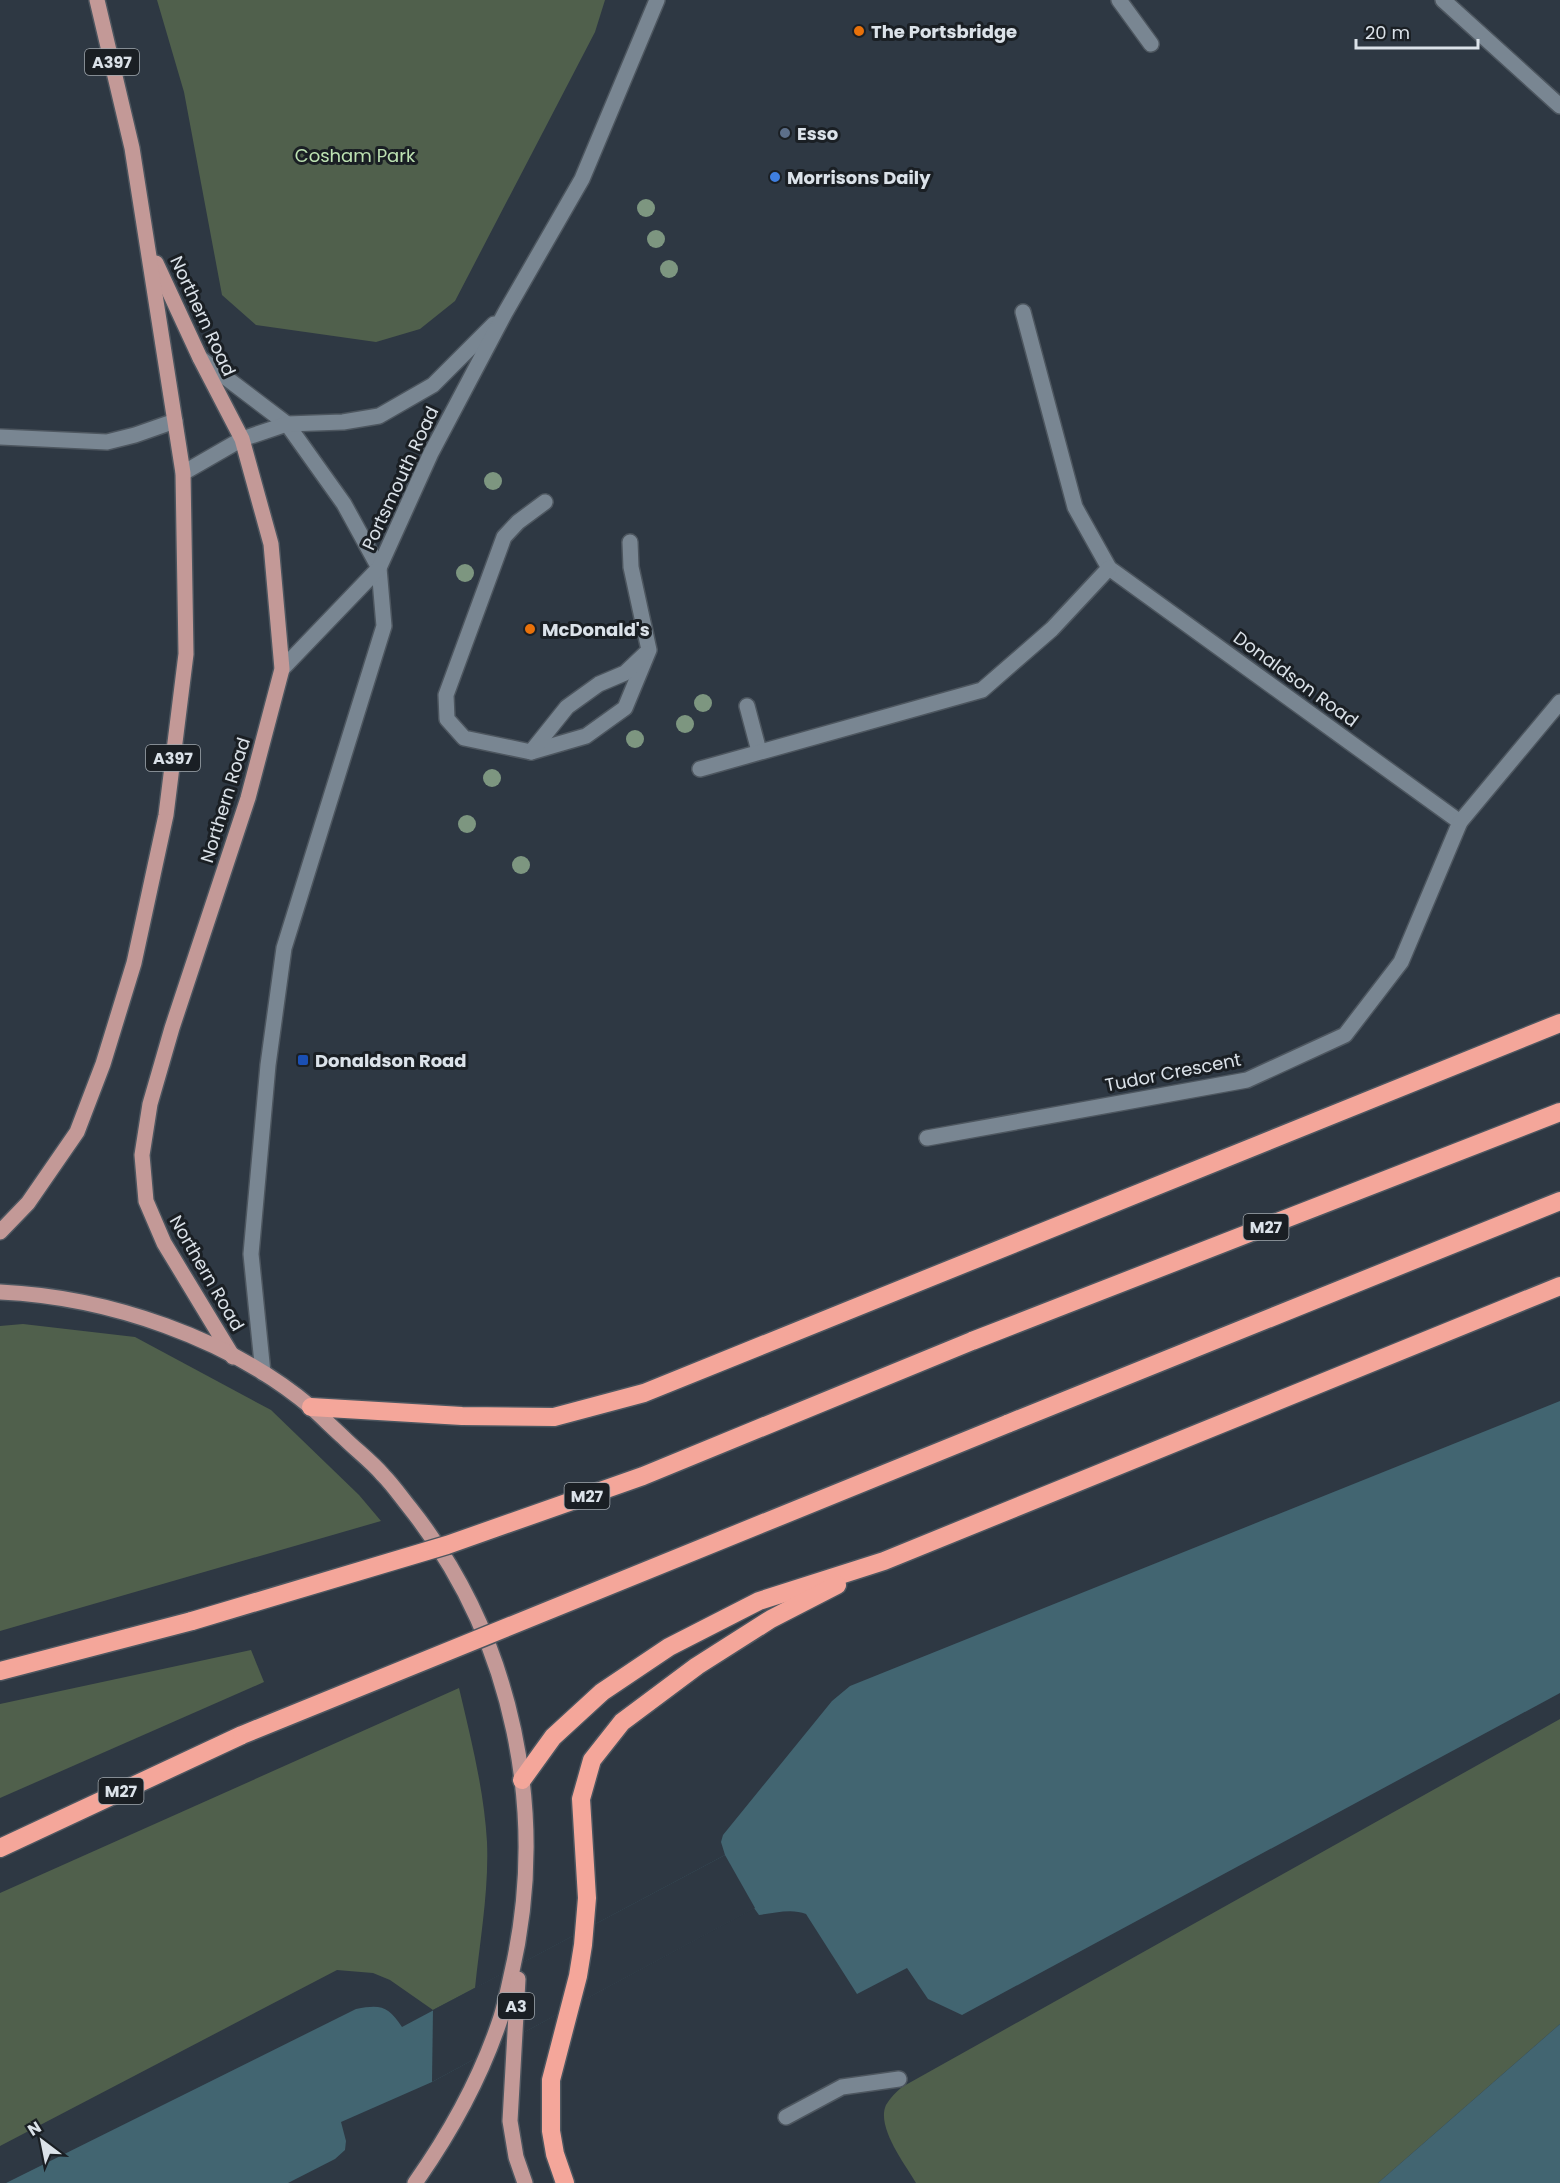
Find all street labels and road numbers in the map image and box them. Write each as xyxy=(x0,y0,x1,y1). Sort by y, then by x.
road number: A397 xyxy=(85,49,139,75)
street label: Northern Road xyxy=(164,252,242,380)
street label: Portsmouth Road xyxy=(356,402,444,554)
street label: Donaldson Road xyxy=(1229,625,1363,733)
street label: Northern Road xyxy=(194,734,256,866)
road number: A397 xyxy=(146,745,200,771)
street label: Tudor Crescent xyxy=(1103,1047,1243,1097)
street label: Northern Road xyxy=(164,1210,250,1336)
road number: M27 xyxy=(1244,1214,1288,1240)
road number: M27 xyxy=(564,1483,610,1509)
road number: M27 xyxy=(98,1778,144,1804)
road number: A3 xyxy=(498,1993,534,2019)

